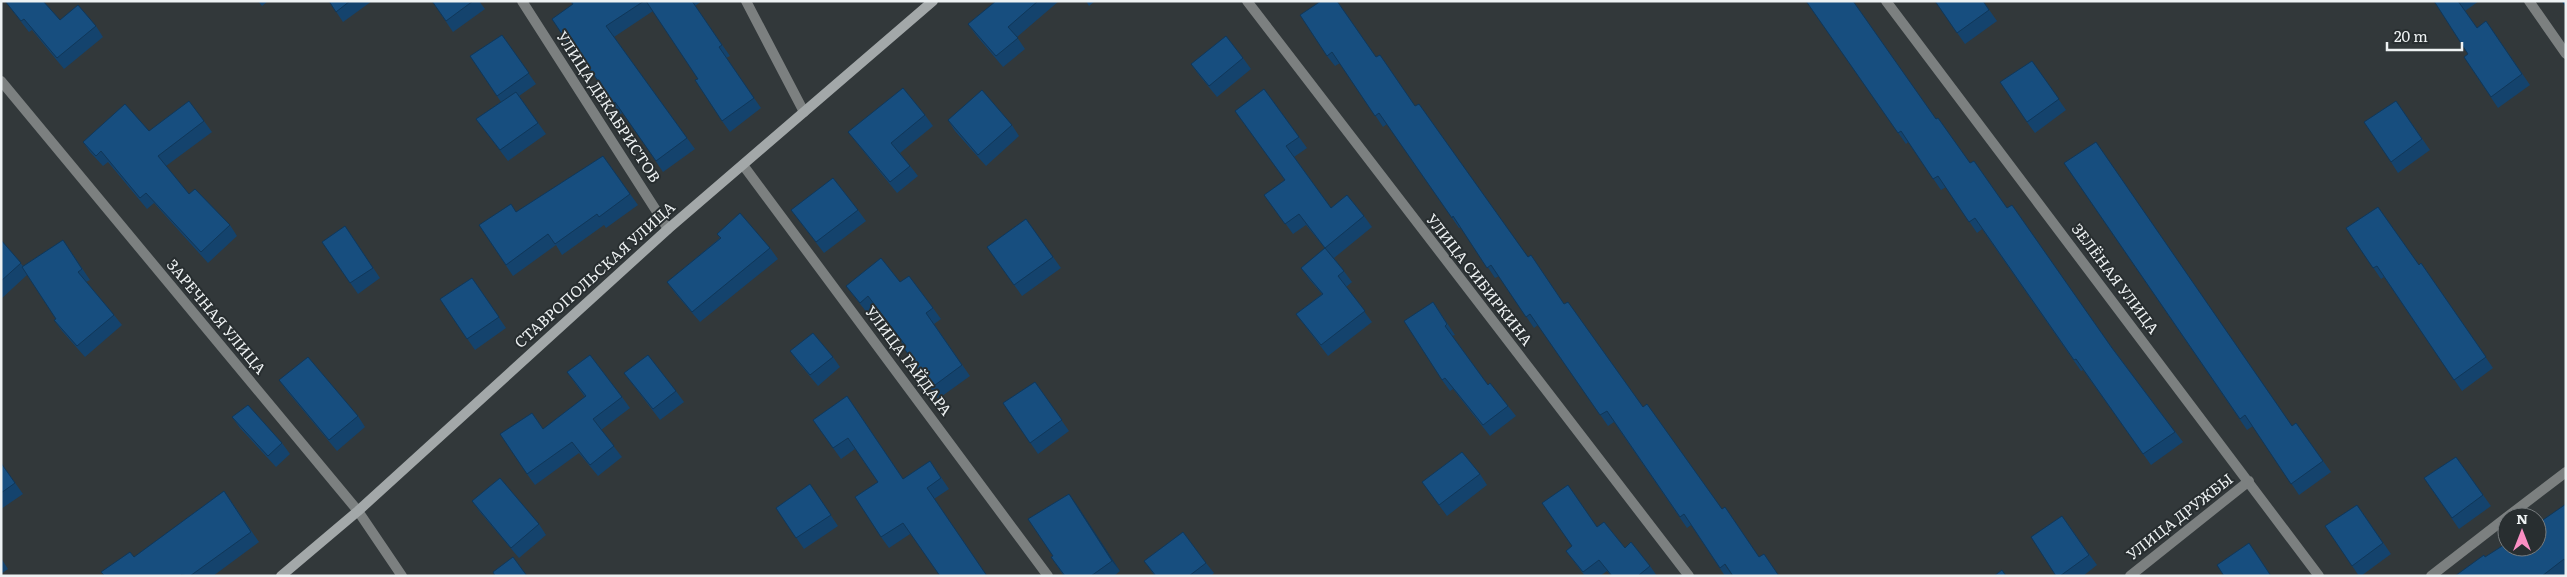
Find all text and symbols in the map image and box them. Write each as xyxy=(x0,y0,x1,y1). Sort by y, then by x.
scale bar xyxy=(2387,20,2462,52)
text: 20 m xyxy=(2394,24,2428,47)
street label: УЛИЦА ДЕКАБРИСТОВ xyxy=(552,26,667,187)
street label: СТАВРОПОЛЬСКАЯ УЛИЦА xyxy=(508,195,680,353)
street label: УЛИЦА СИБИРКИНА xyxy=(1421,208,1539,350)
street label: ЗЕЛЁНАЯ УЛИЦА xyxy=(2067,218,2166,338)
street label: ЗАРЕЧНАЯ УЛИЦА xyxy=(162,253,272,379)
street label: УЛИЦА ГАЙДАРА xyxy=(860,300,958,420)
street label: УЛИЦА ДРУЖБЫ xyxy=(2121,467,2237,565)
north arrow xyxy=(2497,507,2547,557)
text: N xyxy=(2516,508,2528,528)

